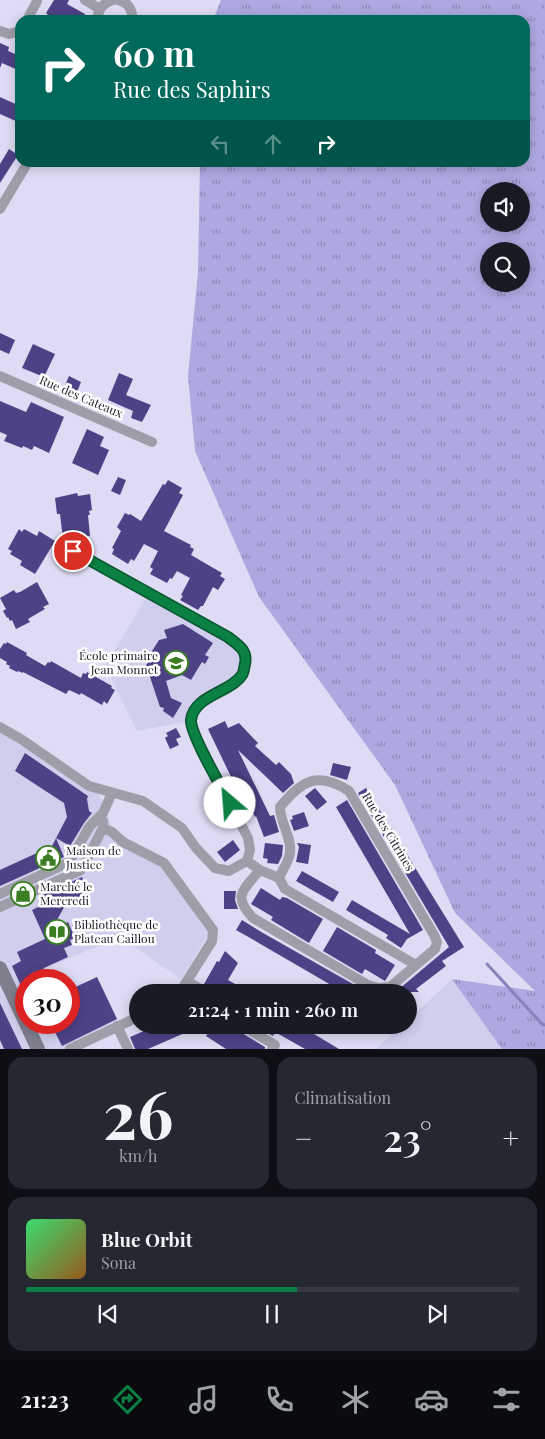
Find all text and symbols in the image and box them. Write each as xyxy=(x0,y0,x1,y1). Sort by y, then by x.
text: 60 m xyxy=(113,29,195,76)
icon: right xyxy=(30,35,95,100)
text: Rue des Saphirs xyxy=(113,74,271,104)
icon: left xyxy=(206,130,234,158)
icon: ahead xyxy=(259,130,287,158)
icon: right xyxy=(312,130,340,158)
map controls xyxy=(480,182,530,292)
button: sound xyxy=(480,182,530,232)
button: search xyxy=(480,242,530,292)
street label: Rue des Cateaux xyxy=(37,371,126,421)
pin xyxy=(52,530,94,572)
icon: arrive xyxy=(59,537,87,565)
place label: École primaire Jean Monnet xyxy=(79,647,159,677)
school or university icon: École primaire Jean Monnet xyxy=(163,650,189,676)
position arrow xyxy=(203,776,255,828)
street label: Rue des Citrines xyxy=(359,789,419,874)
place label: Maison de Justice xyxy=(65,842,121,872)
public building icon: Maison de Justice xyxy=(35,845,61,871)
place label: Marché le Mercredi xyxy=(40,878,92,908)
shop icon: Marché le Mercredi xyxy=(10,881,36,907)
place label: Bibliothèque de Plateau Caillou xyxy=(74,916,158,946)
library icon: Bibliothèque de Plateau Caillou xyxy=(44,919,70,945)
speed limit sign: 30 xyxy=(15,969,80,1034)
text: 21:24 · 1 min · 260 m xyxy=(188,996,358,1022)
text: 26 xyxy=(103,1069,173,1155)
text: Climatisation xyxy=(295,1087,391,1108)
text: 23° xyxy=(383,1111,432,1162)
text: − xyxy=(295,1119,313,1156)
text: + xyxy=(503,1119,519,1156)
text: km/h xyxy=(119,1145,157,1166)
text: Blue Orbit xyxy=(101,1226,192,1252)
text: Sona xyxy=(101,1252,136,1273)
icon: previous xyxy=(94,1300,122,1328)
icon: pause xyxy=(258,1300,286,1328)
icon: next xyxy=(423,1300,451,1328)
icon: directions xyxy=(110,1382,145,1417)
icon: music xyxy=(186,1382,221,1417)
icon: phone xyxy=(262,1382,297,1417)
icon: climate xyxy=(338,1382,373,1417)
icon: car xyxy=(414,1382,449,1417)
icon: filters xyxy=(489,1382,524,1417)
text: 21:23 xyxy=(20,1384,69,1414)

